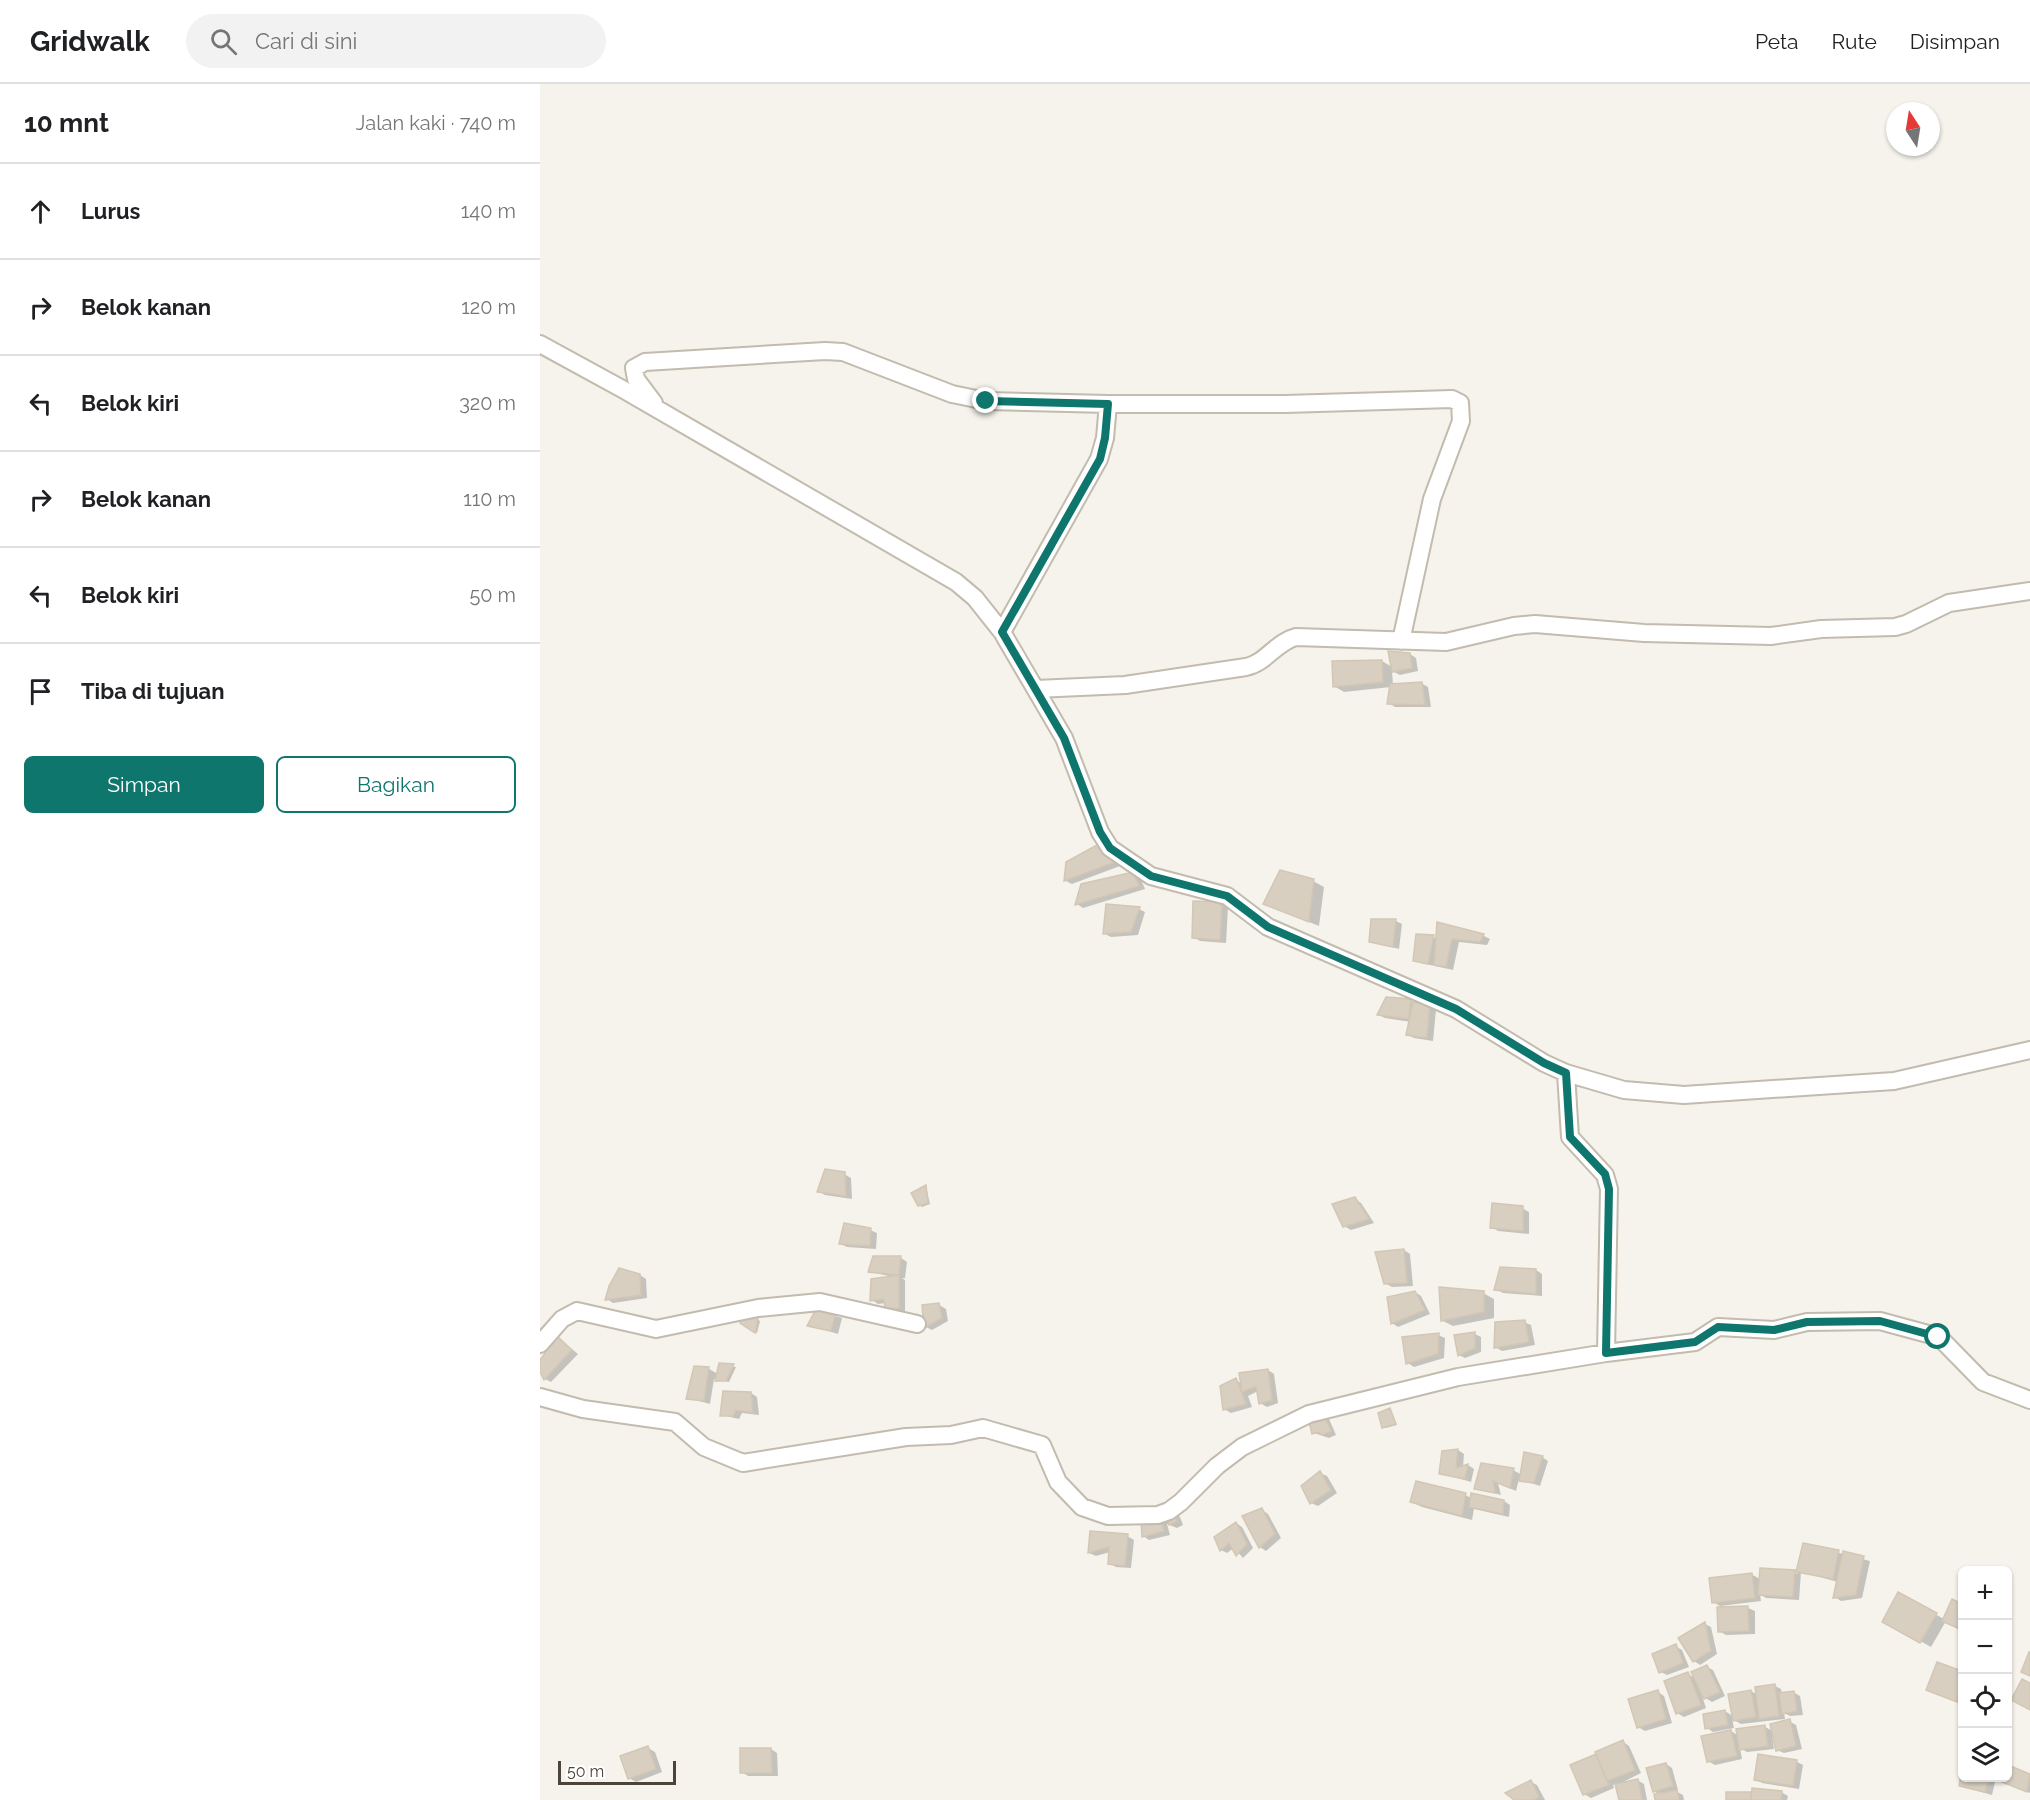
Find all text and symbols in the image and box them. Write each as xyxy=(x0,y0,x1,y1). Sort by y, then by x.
search box xyxy=(186,14,606,68)
text: Gridwalk xyxy=(30,25,150,58)
icon: search xyxy=(207,25,240,58)
text: Cari di sini xyxy=(255,28,357,54)
text: Peta xyxy=(1755,29,1799,54)
text: Rute xyxy=(1832,29,1877,54)
text: Disimpan xyxy=(1910,29,2000,54)
north arrow xyxy=(1886,102,1940,156)
text: 10 mnt xyxy=(24,108,109,138)
text: Jalan kaki · 740 m xyxy=(356,111,516,135)
icon: ahead xyxy=(24,195,57,228)
text: Lurus xyxy=(81,198,140,224)
text: 140 m xyxy=(461,199,516,223)
icon: right xyxy=(24,291,57,324)
text: Belok kanan xyxy=(81,294,211,320)
text: 120 m xyxy=(461,295,516,319)
icon: left xyxy=(24,387,57,420)
route end xyxy=(972,387,998,413)
text: Belok kiri xyxy=(81,390,179,416)
text: 320 m xyxy=(459,391,516,415)
icon: right xyxy=(24,483,57,516)
text: Belok kanan xyxy=(81,486,211,512)
text: 110 m xyxy=(463,487,516,511)
icon: left xyxy=(24,579,57,612)
text: Belok kiri xyxy=(81,582,179,608)
text: 50 m xyxy=(469,583,516,607)
icon: arrive xyxy=(24,675,57,708)
text: Tiba di tujuan xyxy=(81,678,224,704)
button: Simpan xyxy=(24,756,264,813)
button: Bagikan xyxy=(276,756,516,813)
route start xyxy=(1924,1323,1950,1349)
map controls xyxy=(1958,1566,2012,1782)
button: + xyxy=(1958,1566,2012,1620)
button: − xyxy=(1958,1620,2012,1674)
button: locate xyxy=(1958,1674,2012,1728)
button: layers xyxy=(1958,1728,2012,1782)
scale bar xyxy=(558,1758,676,1786)
text: 50 m xyxy=(567,1762,604,1781)

